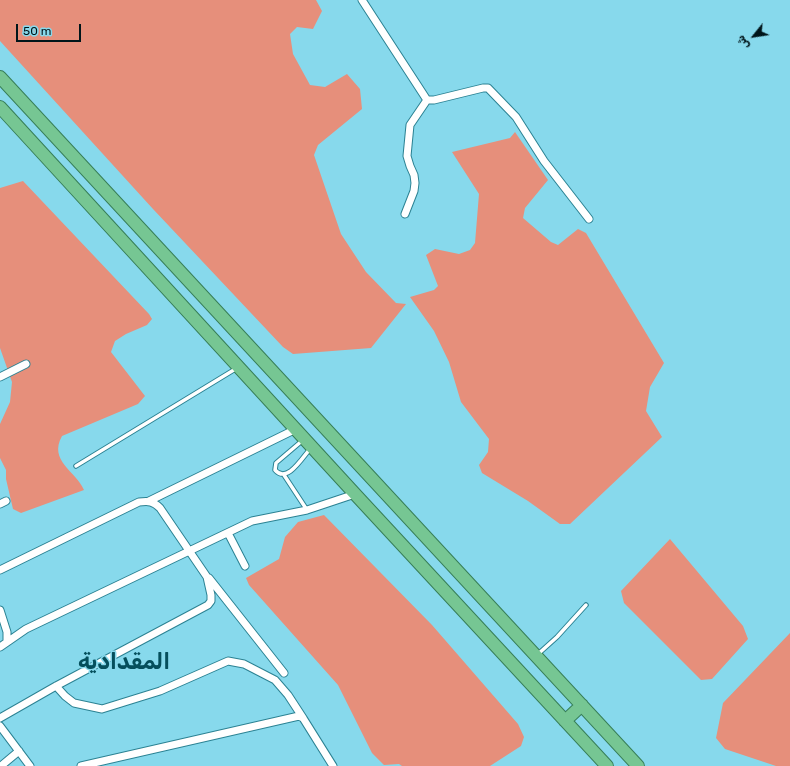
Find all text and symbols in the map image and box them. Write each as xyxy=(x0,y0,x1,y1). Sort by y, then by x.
scale bar xyxy=(18,16,83,42)
north arrow xyxy=(734,16,774,56)
text: 50 m xyxy=(23,24,51,38)
text: ش xyxy=(734,33,752,52)
district label: المقدادیة xyxy=(78,650,170,676)

